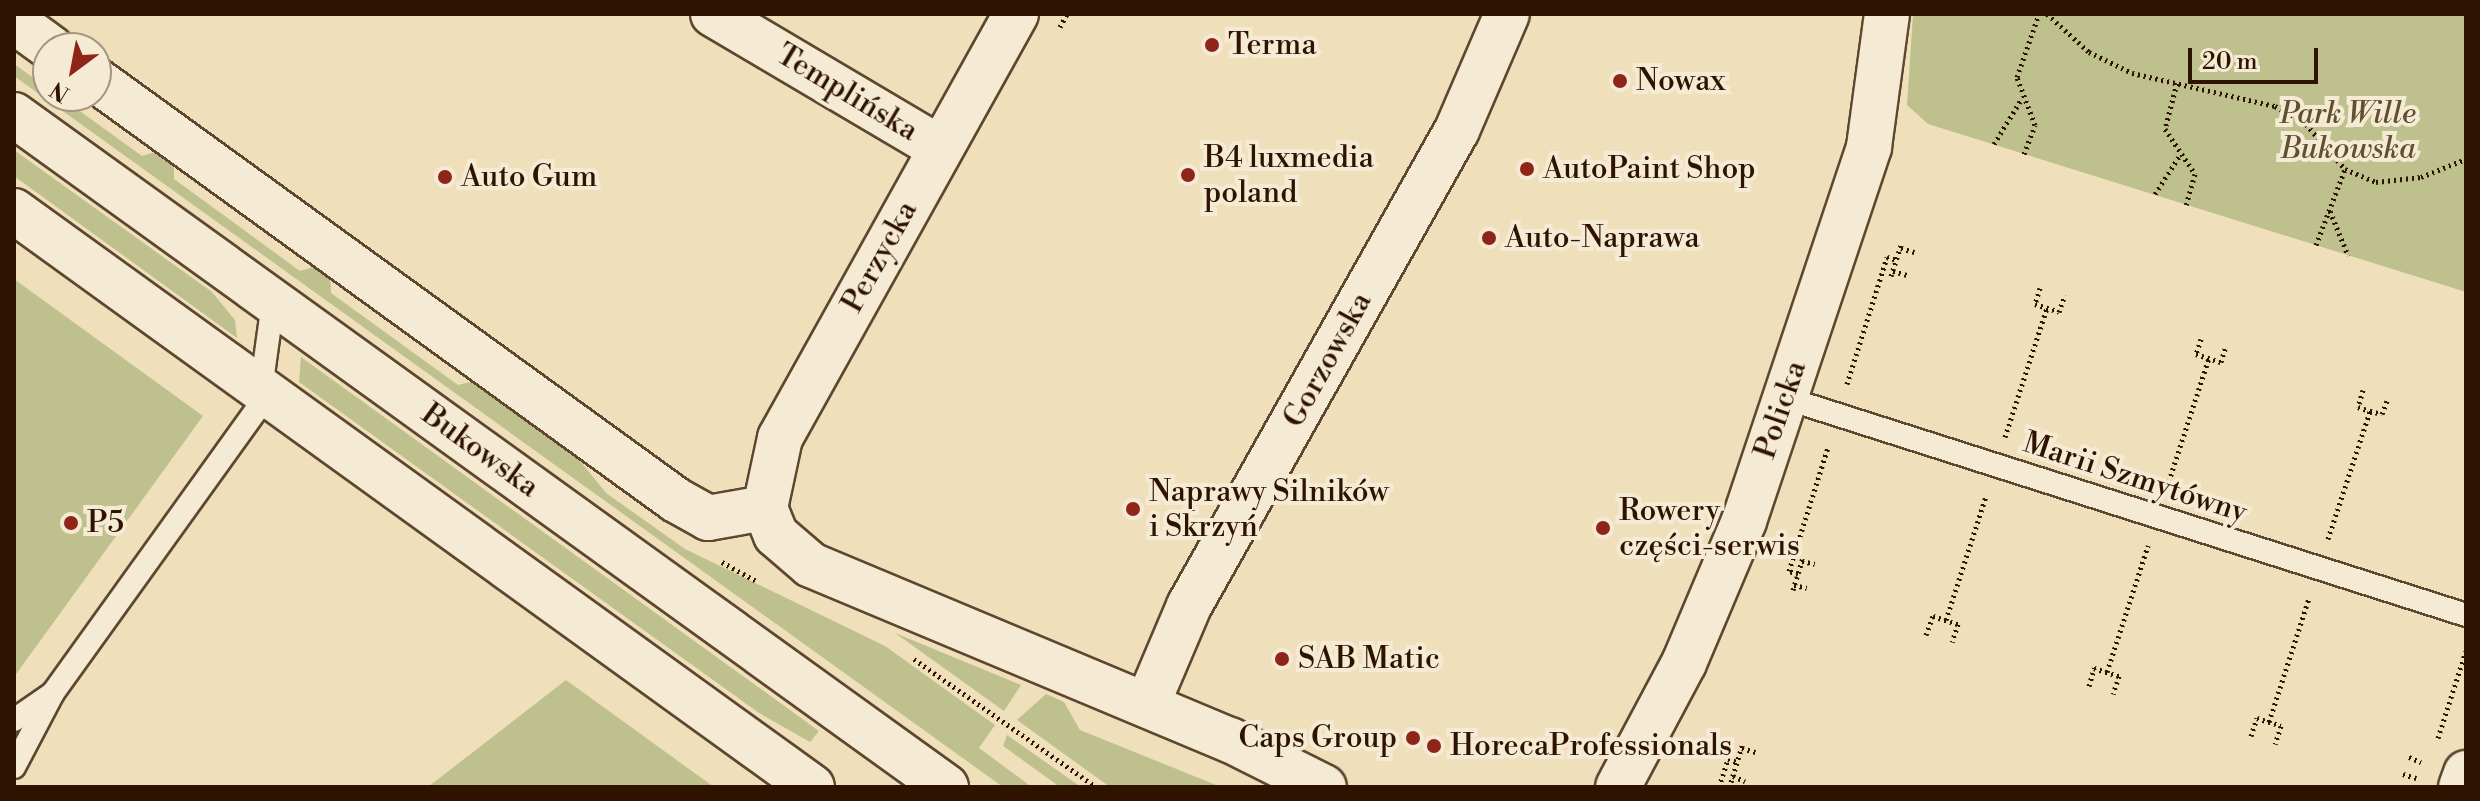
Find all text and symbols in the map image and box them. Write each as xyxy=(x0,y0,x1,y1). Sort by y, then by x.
place label: Terma xyxy=(1228,27,1317,63)
north arrow xyxy=(32,32,112,112)
scale bar xyxy=(2192,32,2322,82)
marker: Terma xyxy=(1203,36,1221,54)
street label: Templińska xyxy=(770,37,924,149)
text: 20 m xyxy=(2202,47,2258,77)
place label: Nowax xyxy=(1636,63,1726,99)
marker: Nowax xyxy=(1611,72,1629,90)
text: N xyxy=(46,75,75,107)
park label: Park Wille Bukowska xyxy=(2280,96,2416,166)
place label: B4 luxmedia poland xyxy=(1204,140,1374,210)
place label: AutoPaint Shop xyxy=(1543,151,1756,187)
place label: Auto Gum xyxy=(461,159,597,195)
marker: AutoPaint Shop xyxy=(1518,160,1536,178)
marker: B4 luxmedia poland xyxy=(1179,166,1197,184)
marker: Auto Gum xyxy=(436,168,454,186)
street label: Perzycka xyxy=(835,195,925,319)
place label: Auto-Naprawa xyxy=(1505,220,1700,256)
marker: Auto-Naprawa xyxy=(1480,229,1498,247)
street label: Gorzowska xyxy=(1276,286,1380,434)
street label: Policka xyxy=(1748,356,1814,464)
street label: Bukowska xyxy=(414,397,546,505)
street label: Marii Szmytówny xyxy=(2019,425,2251,531)
place label: Naprawy Silników i Skrzyń xyxy=(1149,474,1389,544)
place label: Rowery części-serwis xyxy=(1619,493,1800,564)
marker: Naprawy Silników i Skrzyń xyxy=(1124,500,1142,518)
place label: P5 xyxy=(87,505,124,541)
marker: P5 xyxy=(62,514,80,532)
marker: Rowery części-serwis xyxy=(1594,519,1612,537)
place label: SAB Matic xyxy=(1298,641,1440,677)
marker: SAB Matic xyxy=(1273,650,1291,668)
place label: Caps Group xyxy=(1239,720,1397,756)
place label: HorecaProfessionals xyxy=(1450,728,1732,764)
marker: Caps Group xyxy=(1404,729,1422,747)
marker: HorecaProfessionals xyxy=(1425,737,1443,755)

